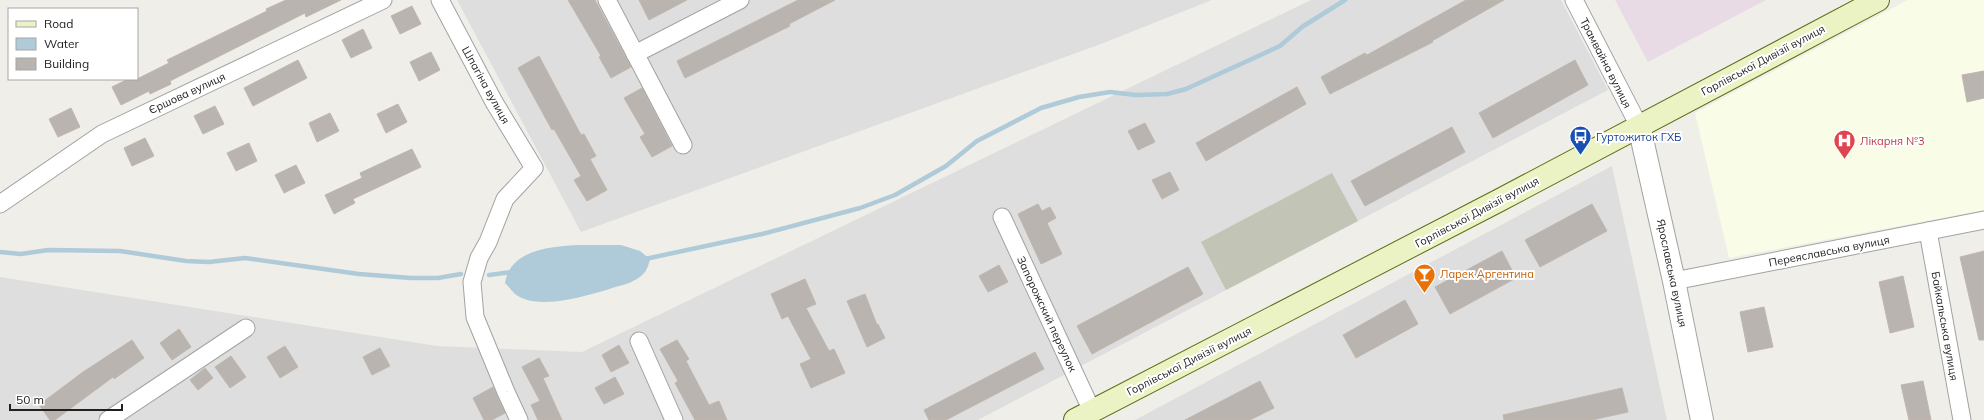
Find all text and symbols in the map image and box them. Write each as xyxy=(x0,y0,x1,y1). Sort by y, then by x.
legend xyxy=(8,8,138,80)
street label: Трамвайна вулиця xyxy=(1577,15,1635,111)
text: Road xyxy=(44,16,73,31)
street label: Горлівської Дивізії вулиця xyxy=(1699,21,1827,99)
text: Water xyxy=(44,36,80,51)
street label: Шпагіна вулиця xyxy=(459,44,513,126)
text: Building xyxy=(44,56,89,71)
street label: Єршова вулиця xyxy=(146,69,228,117)
bus stop icon: Гуртожиток ГХБ xyxy=(1567,124,1593,157)
hospital icon: Лікарня №3 xyxy=(1832,128,1858,161)
place label: Гуртожиток ГХБ xyxy=(1596,130,1682,144)
place label: Лікарня №3 xyxy=(1860,134,1924,148)
street label: Горлівської Дивізії вулиця xyxy=(1413,173,1541,251)
street label: Ярославська вулиця xyxy=(1654,218,1690,328)
street label: Переяславська вулиця xyxy=(1767,232,1891,270)
street label: Запорожский переулок xyxy=(1014,254,1080,374)
bar icon: Ларек Аргентина xyxy=(1412,261,1438,294)
place label: Ларек Аргентина xyxy=(1440,267,1534,281)
street label: Байкальська вулиця xyxy=(1929,270,1961,382)
street label: Горлівської Дивізії вулиця xyxy=(1124,323,1254,399)
scale bar xyxy=(10,386,122,412)
text: 50 m xyxy=(16,392,44,407)

